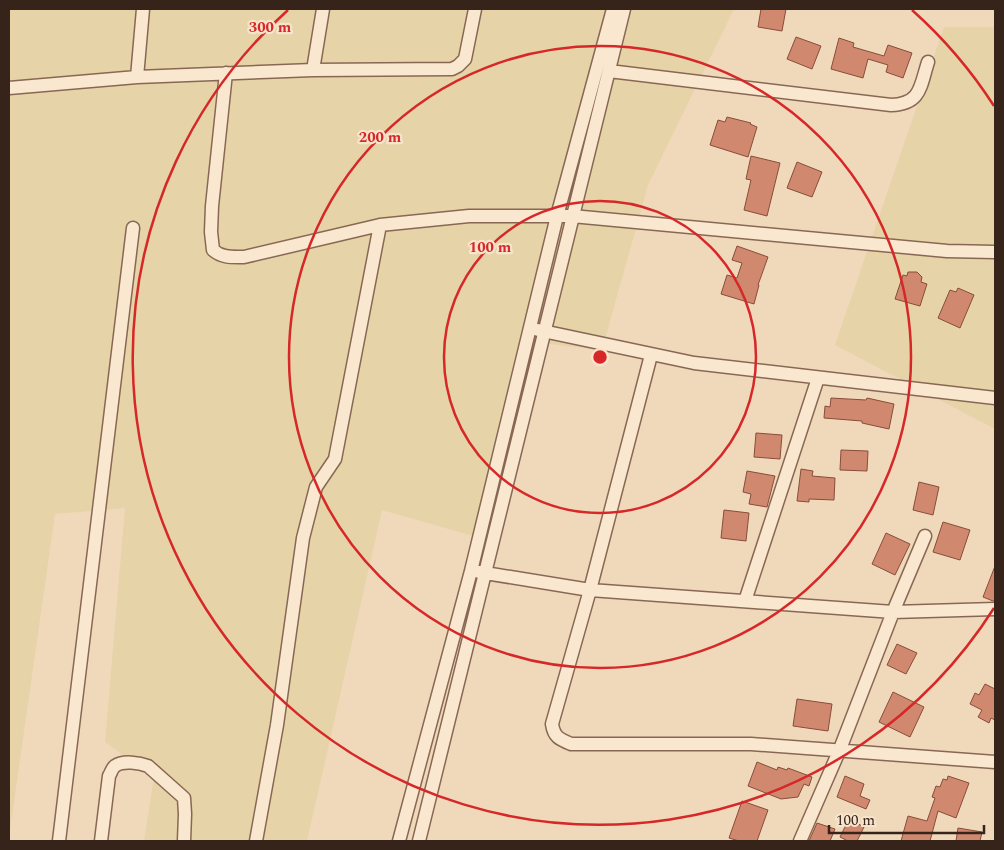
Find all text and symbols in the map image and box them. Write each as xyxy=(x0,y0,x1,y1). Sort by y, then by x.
text: 300 m xyxy=(249,16,292,39)
text: 200 m xyxy=(359,126,402,149)
text: 100 m xyxy=(469,236,512,259)
centre of rings xyxy=(591,348,609,366)
scale bar xyxy=(829,802,984,834)
text: 100 m xyxy=(836,809,875,832)

